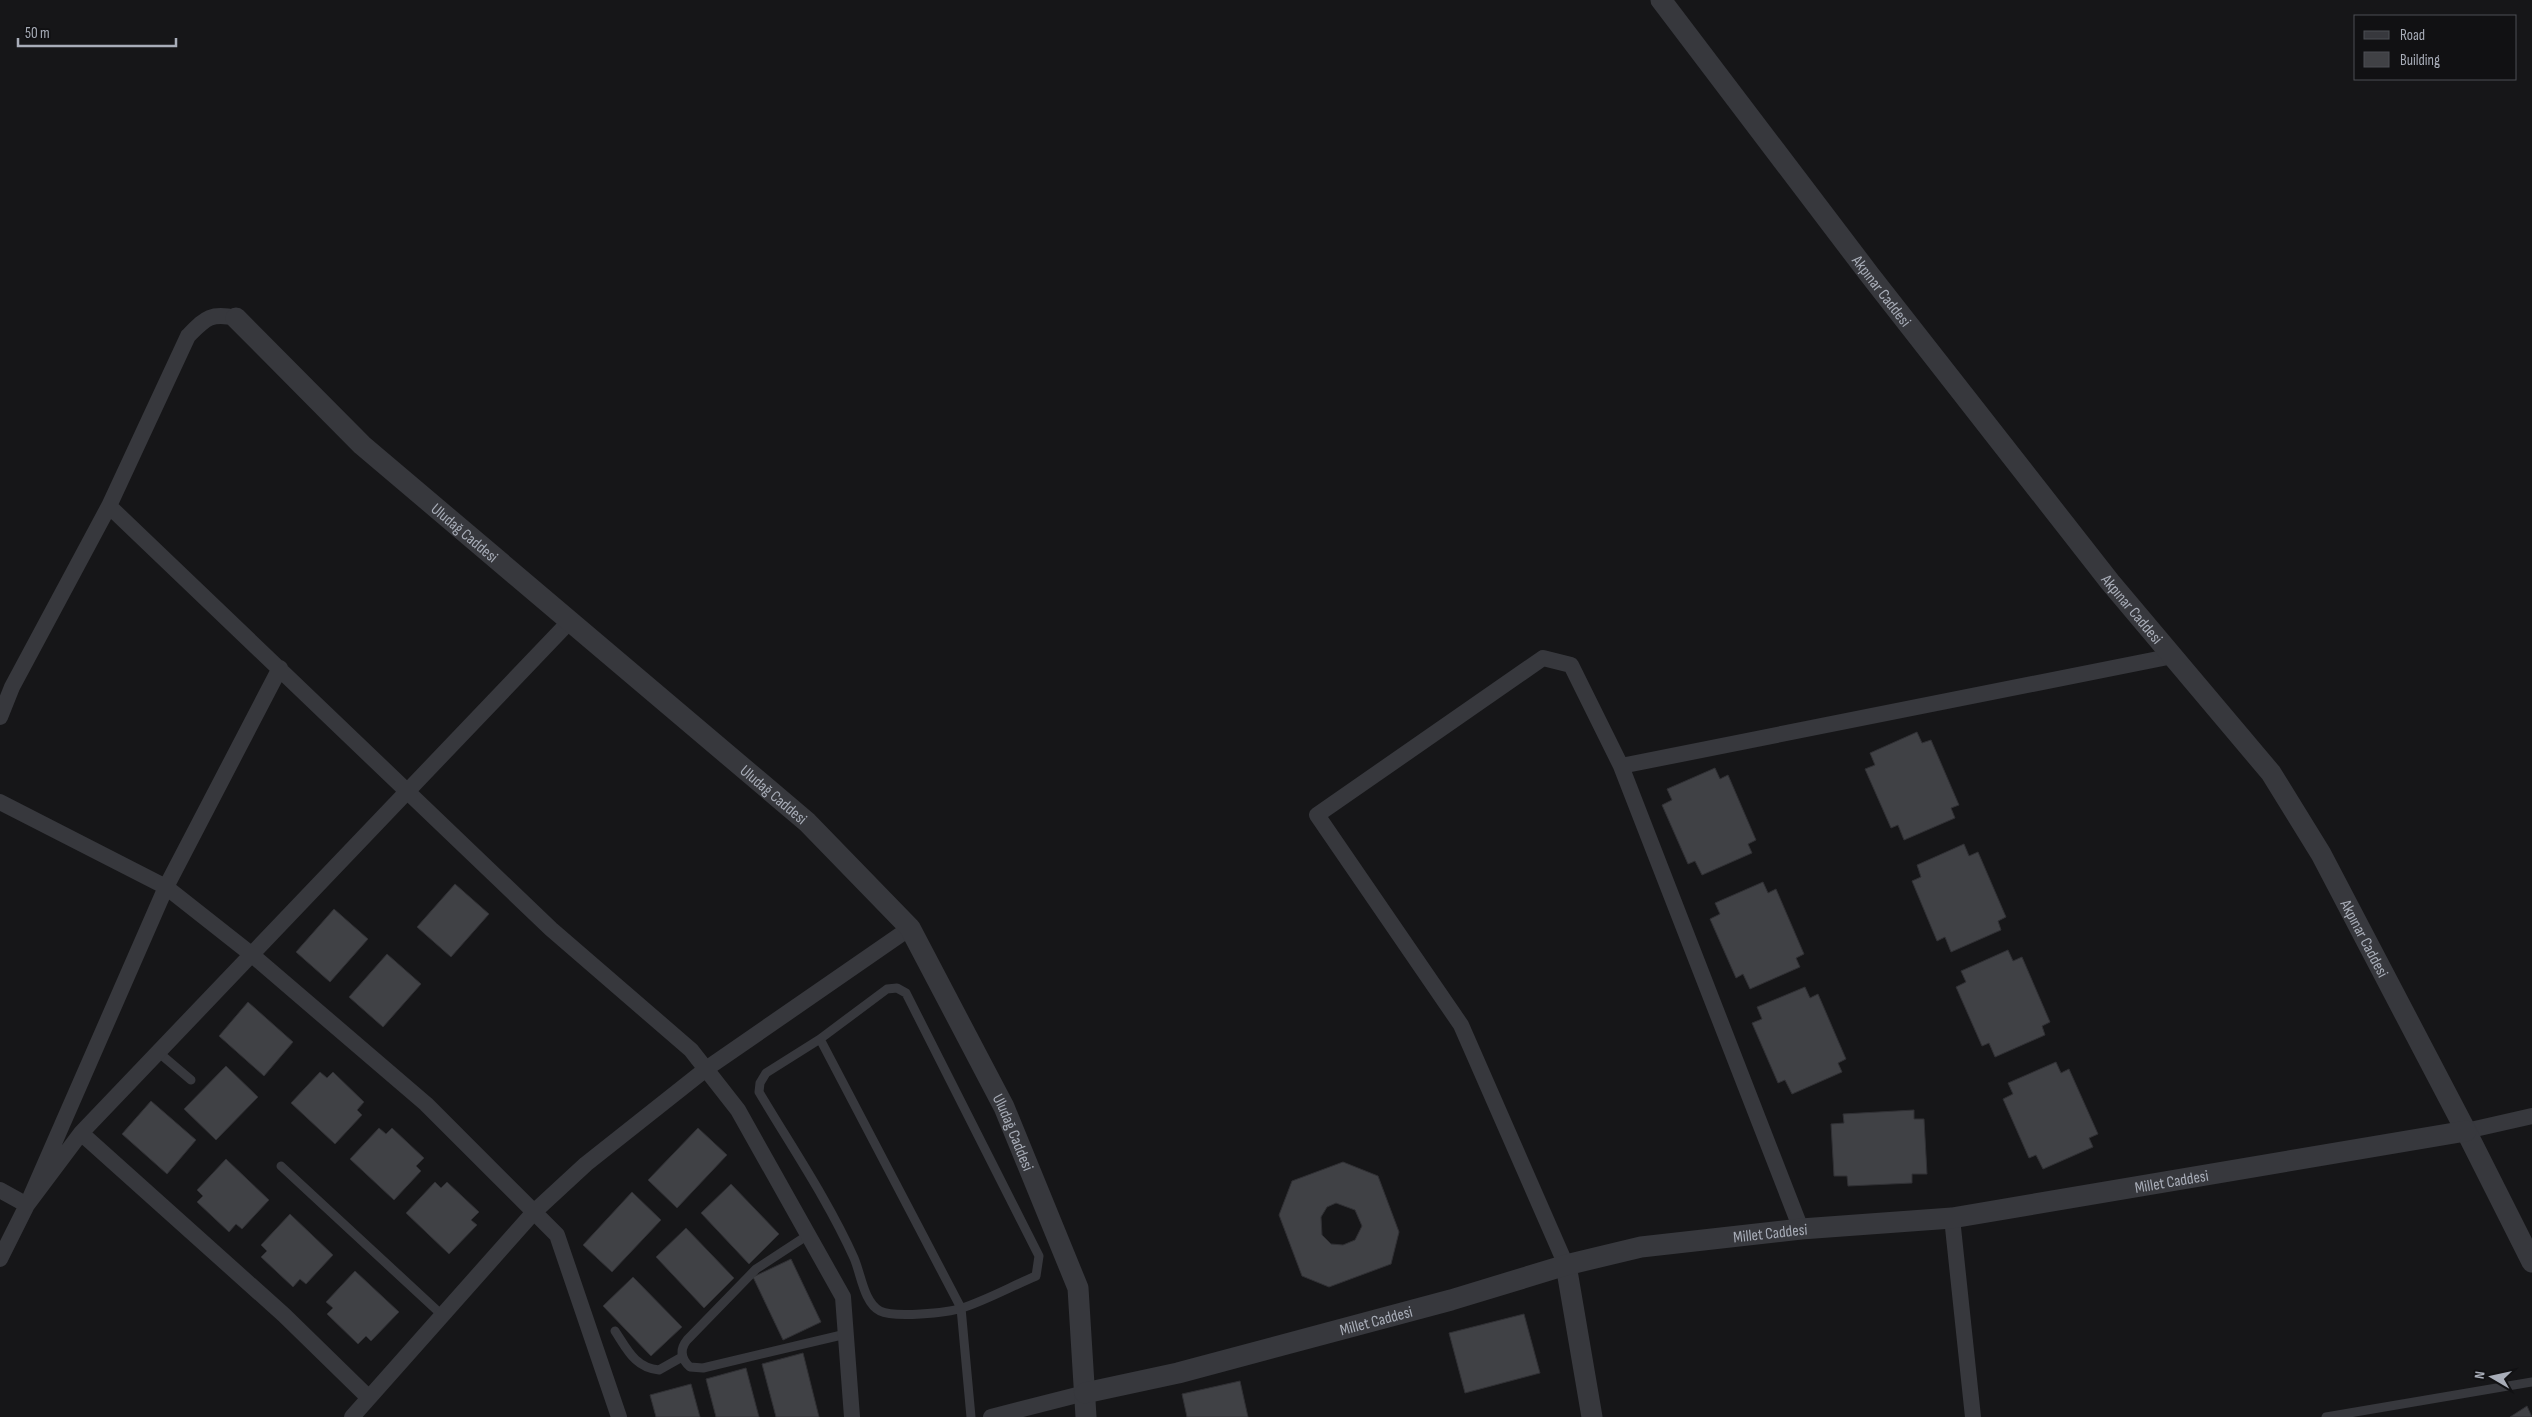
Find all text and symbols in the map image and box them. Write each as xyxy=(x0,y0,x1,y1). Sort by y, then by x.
scale bar xyxy=(18,15,175,47)
legend xyxy=(2354,15,2517,80)
text: 50 m xyxy=(25,24,50,43)
text: Road xyxy=(2400,26,2425,45)
text: Building xyxy=(2400,51,2440,70)
street label: Akpınar Caddesi xyxy=(1847,251,1914,331)
street label: Uludağ Caddesi xyxy=(427,500,501,567)
street label: Akpınar Caddesi xyxy=(2096,570,2166,648)
street label: Uludağ Caddesi xyxy=(736,762,810,829)
street label: Akpınar Caddesi xyxy=(2335,896,2392,981)
street label: Uludağ Caddesi xyxy=(988,1091,1037,1174)
street label: Millet Caddesi xyxy=(2133,1167,2210,1198)
street label: Millet Caddesi xyxy=(1732,1221,1808,1248)
street label: Millet Caddesi xyxy=(1338,1303,1415,1340)
north arrow xyxy=(2467,1352,2517,1402)
text: N xyxy=(2471,1370,2489,1380)

